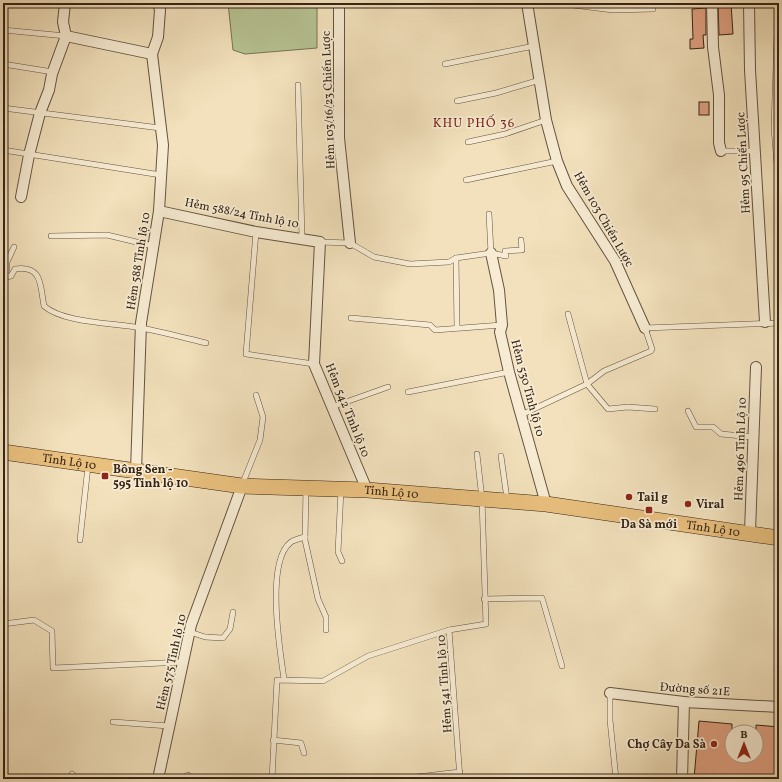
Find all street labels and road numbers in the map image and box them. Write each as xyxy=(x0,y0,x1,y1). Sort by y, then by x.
street label: Hẻm 103/16/23 Chiến Lược xyxy=(319,31,339,169)
street label: Hẻm 95 Chiến Lược xyxy=(733,112,755,214)
street label: Hẻm 103 Chiến Lược xyxy=(569,169,637,270)
street label: Hẻm 588/24 Tỉnh lộ 10 xyxy=(183,195,300,233)
street label: Hẻm 588 Tỉnh lộ 10 xyxy=(123,211,155,311)
street label: Hẻm 530 Tỉnh lộ 10 xyxy=(506,338,548,439)
street label: Hẻm 542 Tỉnh lộ 10 xyxy=(321,361,373,460)
street label: Hẻm 496 Tỉnh Lộ 10 xyxy=(731,397,751,501)
street label: Tỉnh Lộ 10 xyxy=(41,451,97,474)
street label: Tỉnh Lộ 10 xyxy=(364,483,419,503)
street label: Tỉnh Lộ 10 xyxy=(685,518,741,541)
street label: Hẻm 575 Tỉnh lộ 10 xyxy=(153,613,191,712)
street label: Hẻm 541 Tỉnh lộ 10 xyxy=(434,634,456,734)
street label: Đường số 21E xyxy=(659,680,731,700)

